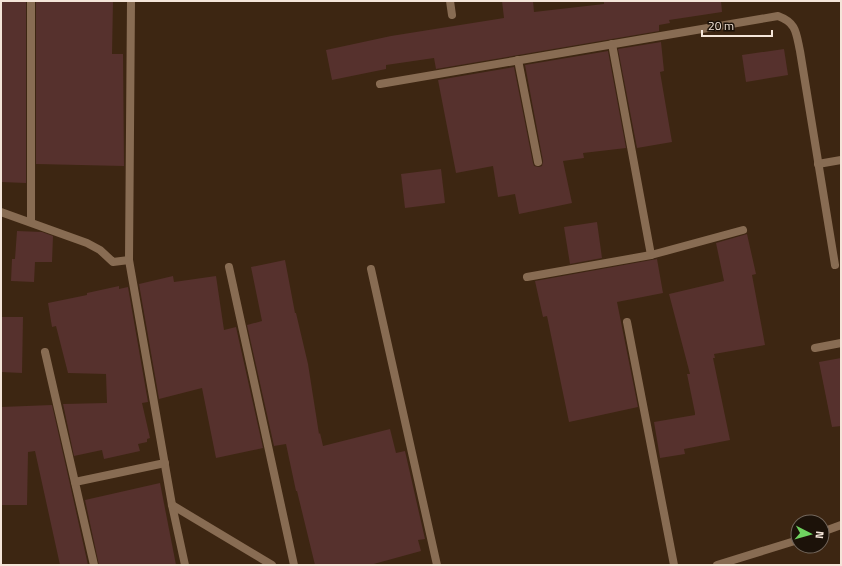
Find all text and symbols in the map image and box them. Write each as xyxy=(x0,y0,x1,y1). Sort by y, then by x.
scale bar xyxy=(702,12,772,38)
text: 20 m xyxy=(708,16,734,35)
north arrow xyxy=(790,514,830,554)
text: N xyxy=(812,530,828,540)

